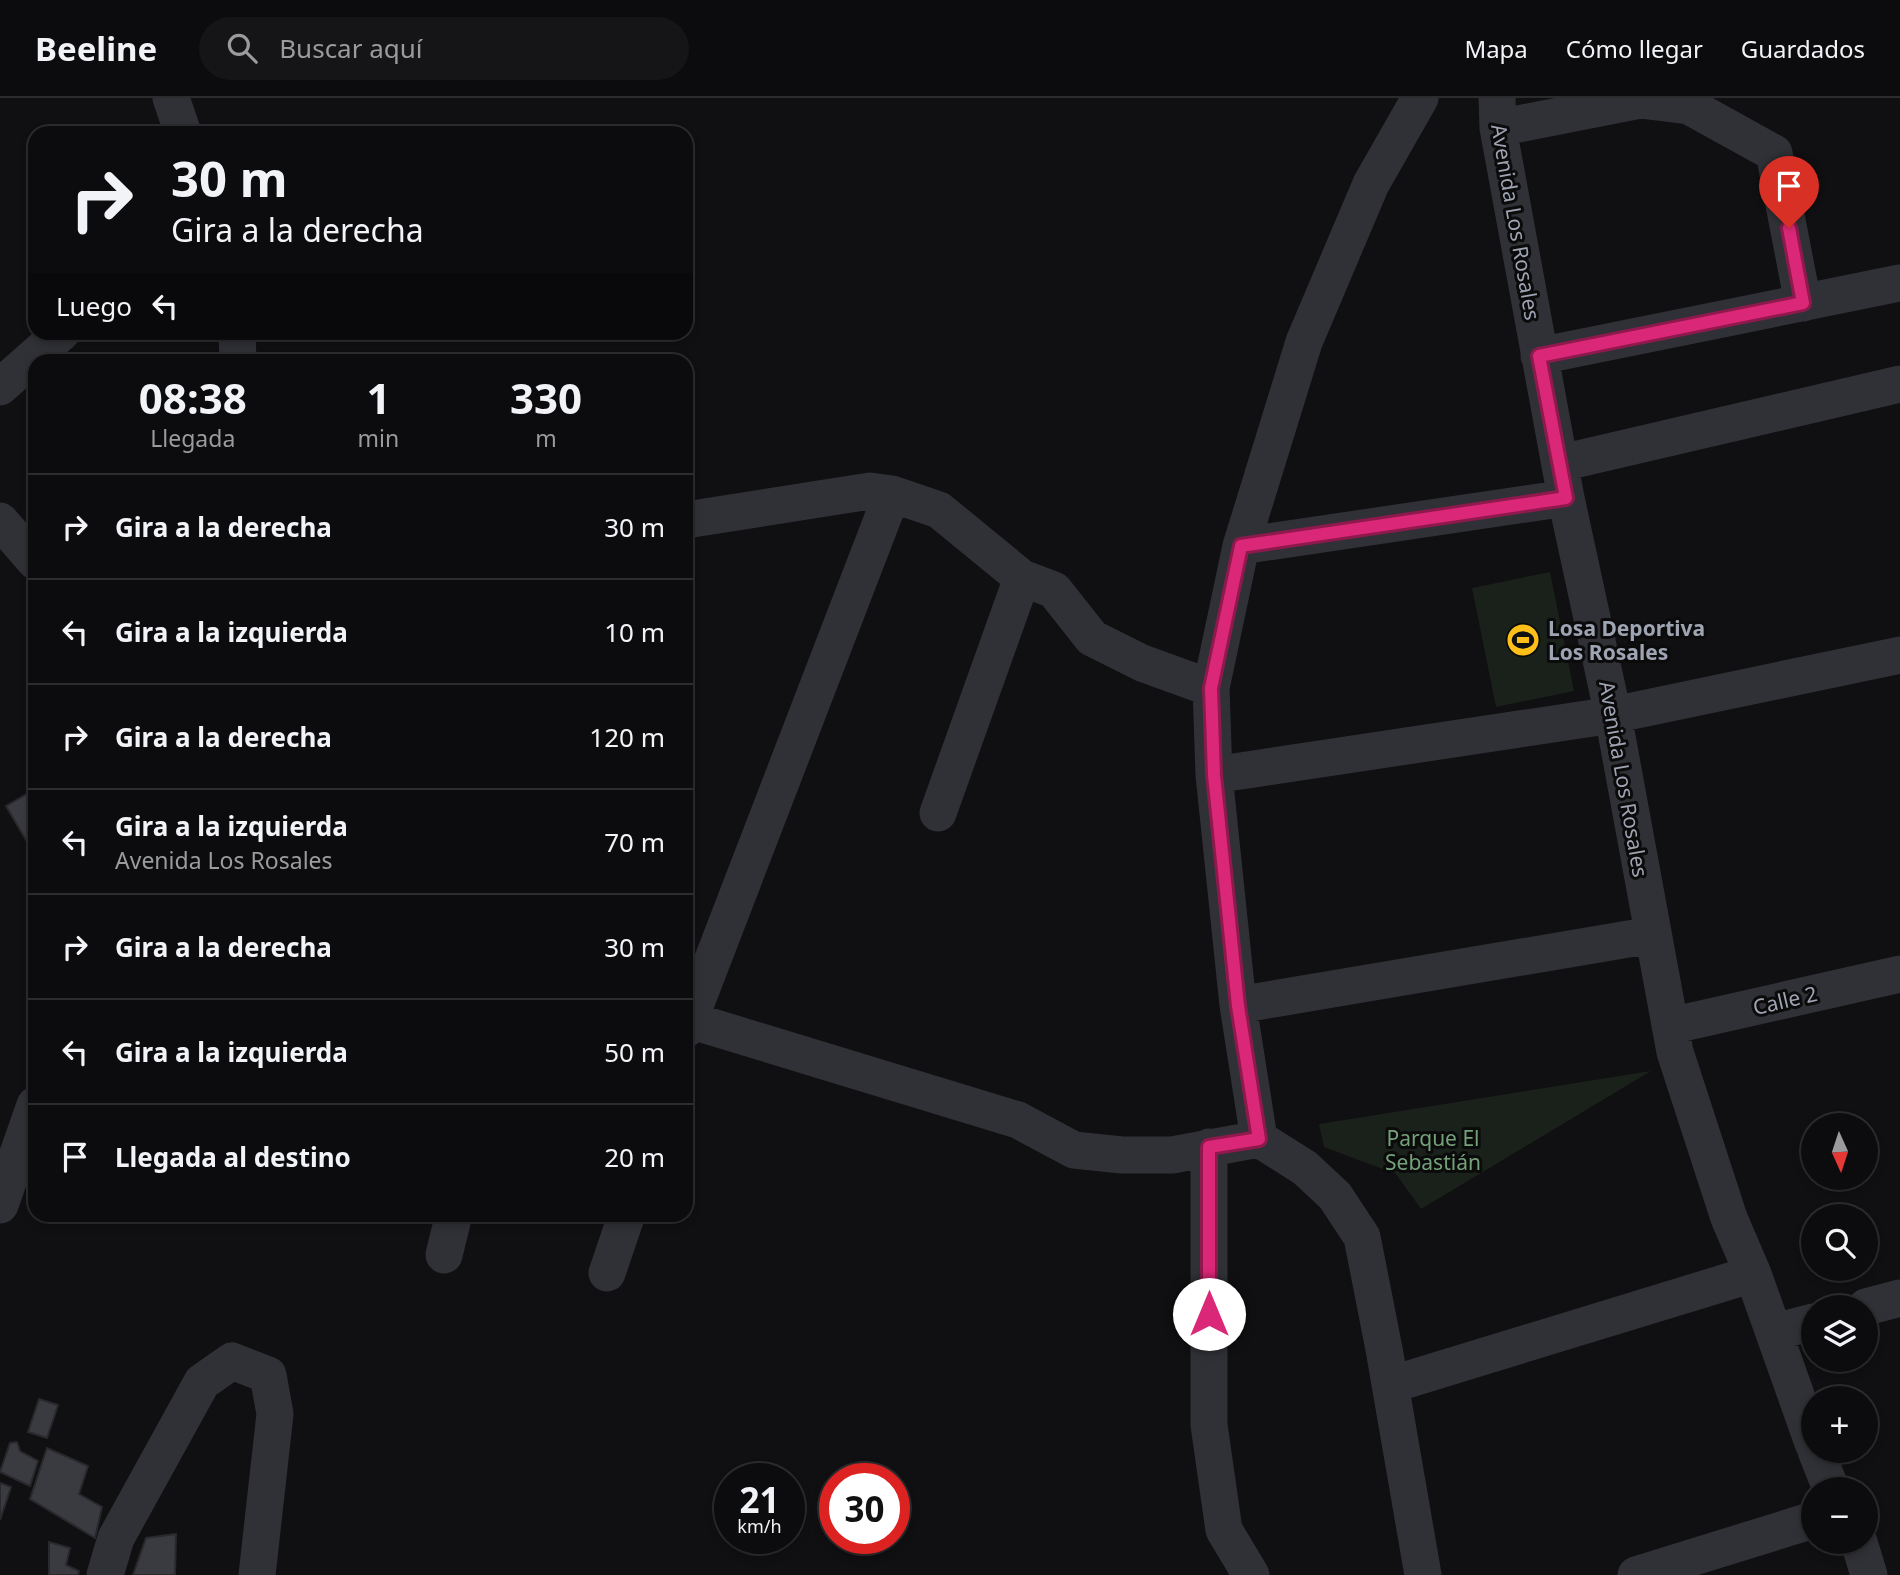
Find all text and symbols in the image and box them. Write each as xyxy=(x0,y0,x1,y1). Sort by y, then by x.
search box xyxy=(199,17,689,80)
text: Beeline xyxy=(35,26,157,71)
icon: search xyxy=(223,29,261,67)
text: Buscar aquí xyxy=(279,30,423,66)
text: Mapa xyxy=(1464,32,1528,65)
text: Cómo llegar xyxy=(1566,32,1703,65)
text: Guardados xyxy=(1741,32,1865,65)
street label: Avenida Los Rosales xyxy=(1485,122,1547,322)
text: 30 m xyxy=(171,145,288,211)
icon: right xyxy=(56,154,147,245)
pin xyxy=(1759,156,1819,228)
icon: arrive xyxy=(1770,167,1808,205)
text: Gira a la derecha xyxy=(171,208,424,251)
icon: left xyxy=(146,287,184,325)
text: Luego xyxy=(56,288,132,324)
text: 08:38 xyxy=(139,369,247,426)
text: 1 xyxy=(366,369,390,426)
text: 330 xyxy=(510,369,582,426)
text: Llegada xyxy=(150,422,235,454)
text: min xyxy=(358,422,399,454)
text: m xyxy=(535,422,557,454)
icon: right xyxy=(56,508,94,546)
text: Gira a la derecha xyxy=(115,509,332,545)
text: 30 m xyxy=(604,509,665,545)
icon: left xyxy=(56,613,94,651)
text: Gira a la izquierda xyxy=(115,614,348,650)
text: 10 m xyxy=(604,614,665,650)
place label: Losa Deportiva Los Rosales xyxy=(1548,614,1705,666)
sports icon: Losa Deportiva Los Rosales xyxy=(1504,621,1542,659)
street label: Avenida Los Rosales xyxy=(1593,679,1655,879)
icon: right xyxy=(56,718,94,756)
text: Gira a la derecha xyxy=(115,719,332,755)
text: 120 m xyxy=(589,719,665,755)
text: Gira a la izquierda xyxy=(115,808,348,844)
icon: left xyxy=(56,823,94,861)
text: 70 m xyxy=(604,824,665,860)
text: Avenida Los Rosales xyxy=(115,844,333,876)
icon: right xyxy=(56,928,94,966)
text: Gira a la derecha xyxy=(115,929,332,965)
text: 30 m xyxy=(604,929,665,965)
street label: Calle 2 xyxy=(1750,979,1820,1021)
icon: left xyxy=(56,1033,94,1071)
text: Gira a la izquierda xyxy=(115,1034,348,1070)
text: 50 m xyxy=(604,1034,665,1070)
north arrow xyxy=(1801,1113,1878,1190)
map controls xyxy=(1801,1113,1878,1554)
park label: Parque El Sebastián xyxy=(1385,1124,1481,1176)
icon: arrive xyxy=(56,1138,94,1176)
text: Llegada al destino xyxy=(115,1139,351,1175)
text: 20 m xyxy=(604,1139,665,1175)
button: search xyxy=(1801,1204,1878,1281)
position arrow xyxy=(1172,1277,1246,1351)
button: layers xyxy=(1801,1295,1878,1372)
button: + xyxy=(1801,1386,1878,1463)
speed limit sign: 30 xyxy=(819,1463,910,1554)
text: 21 xyxy=(739,1476,780,1523)
button: − xyxy=(1801,1477,1878,1554)
text: km/h xyxy=(737,1514,782,1538)

